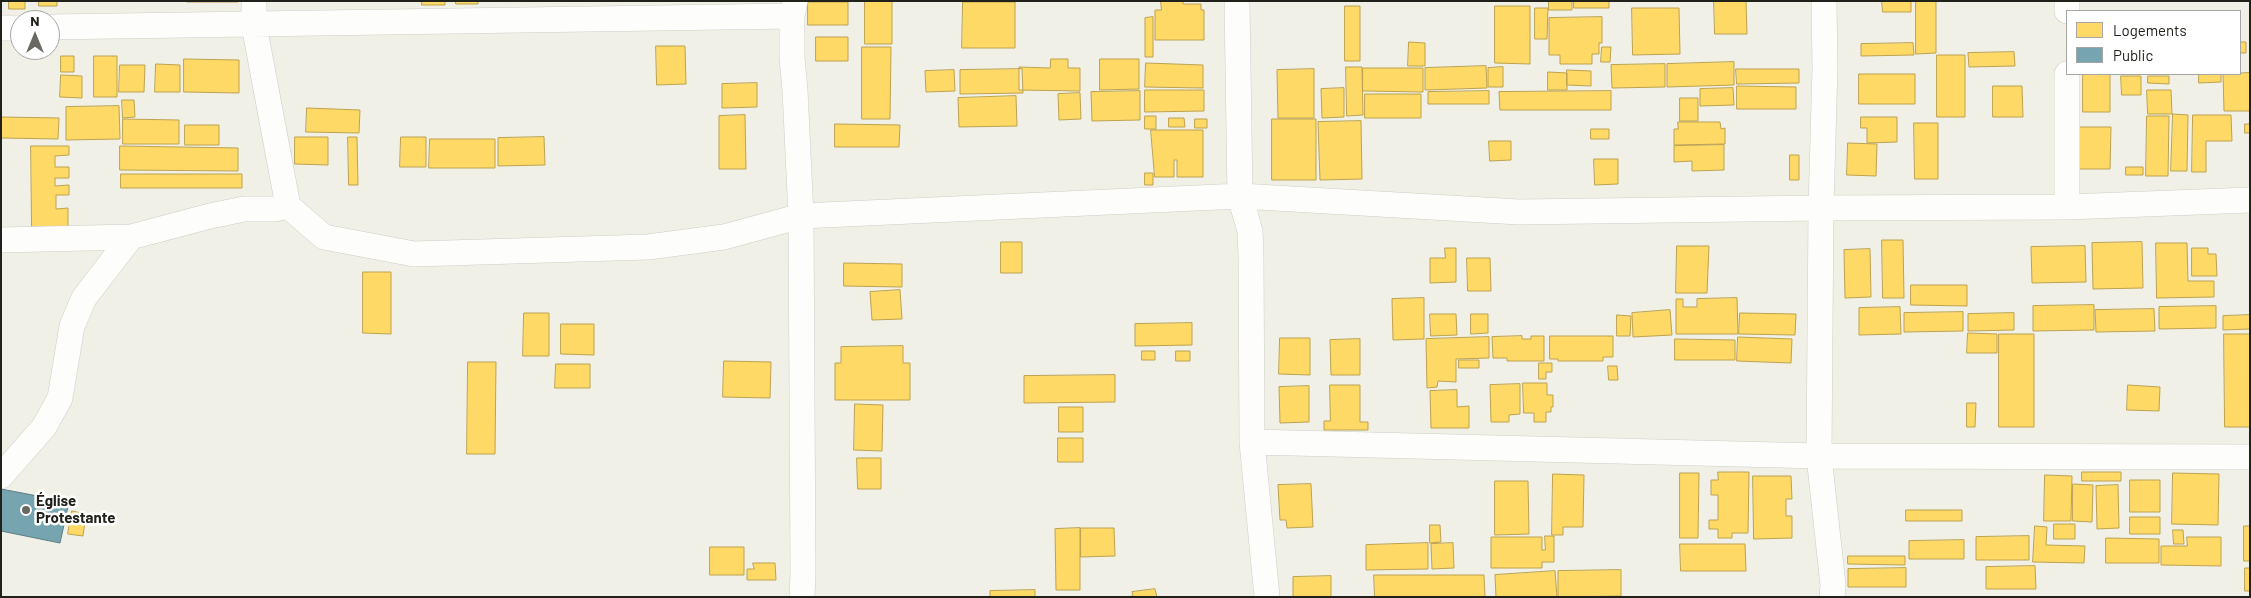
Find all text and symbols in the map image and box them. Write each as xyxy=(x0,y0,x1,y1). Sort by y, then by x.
north arrow xyxy=(10,10,60,60)
legend xyxy=(2066,10,2241,75)
text: N xyxy=(30,12,40,29)
text: Logements xyxy=(2113,21,2187,39)
text: Public xyxy=(2113,46,2153,64)
place label: Église Protestante xyxy=(36,492,115,527)
marker: Église Protestante xyxy=(20,504,32,516)

